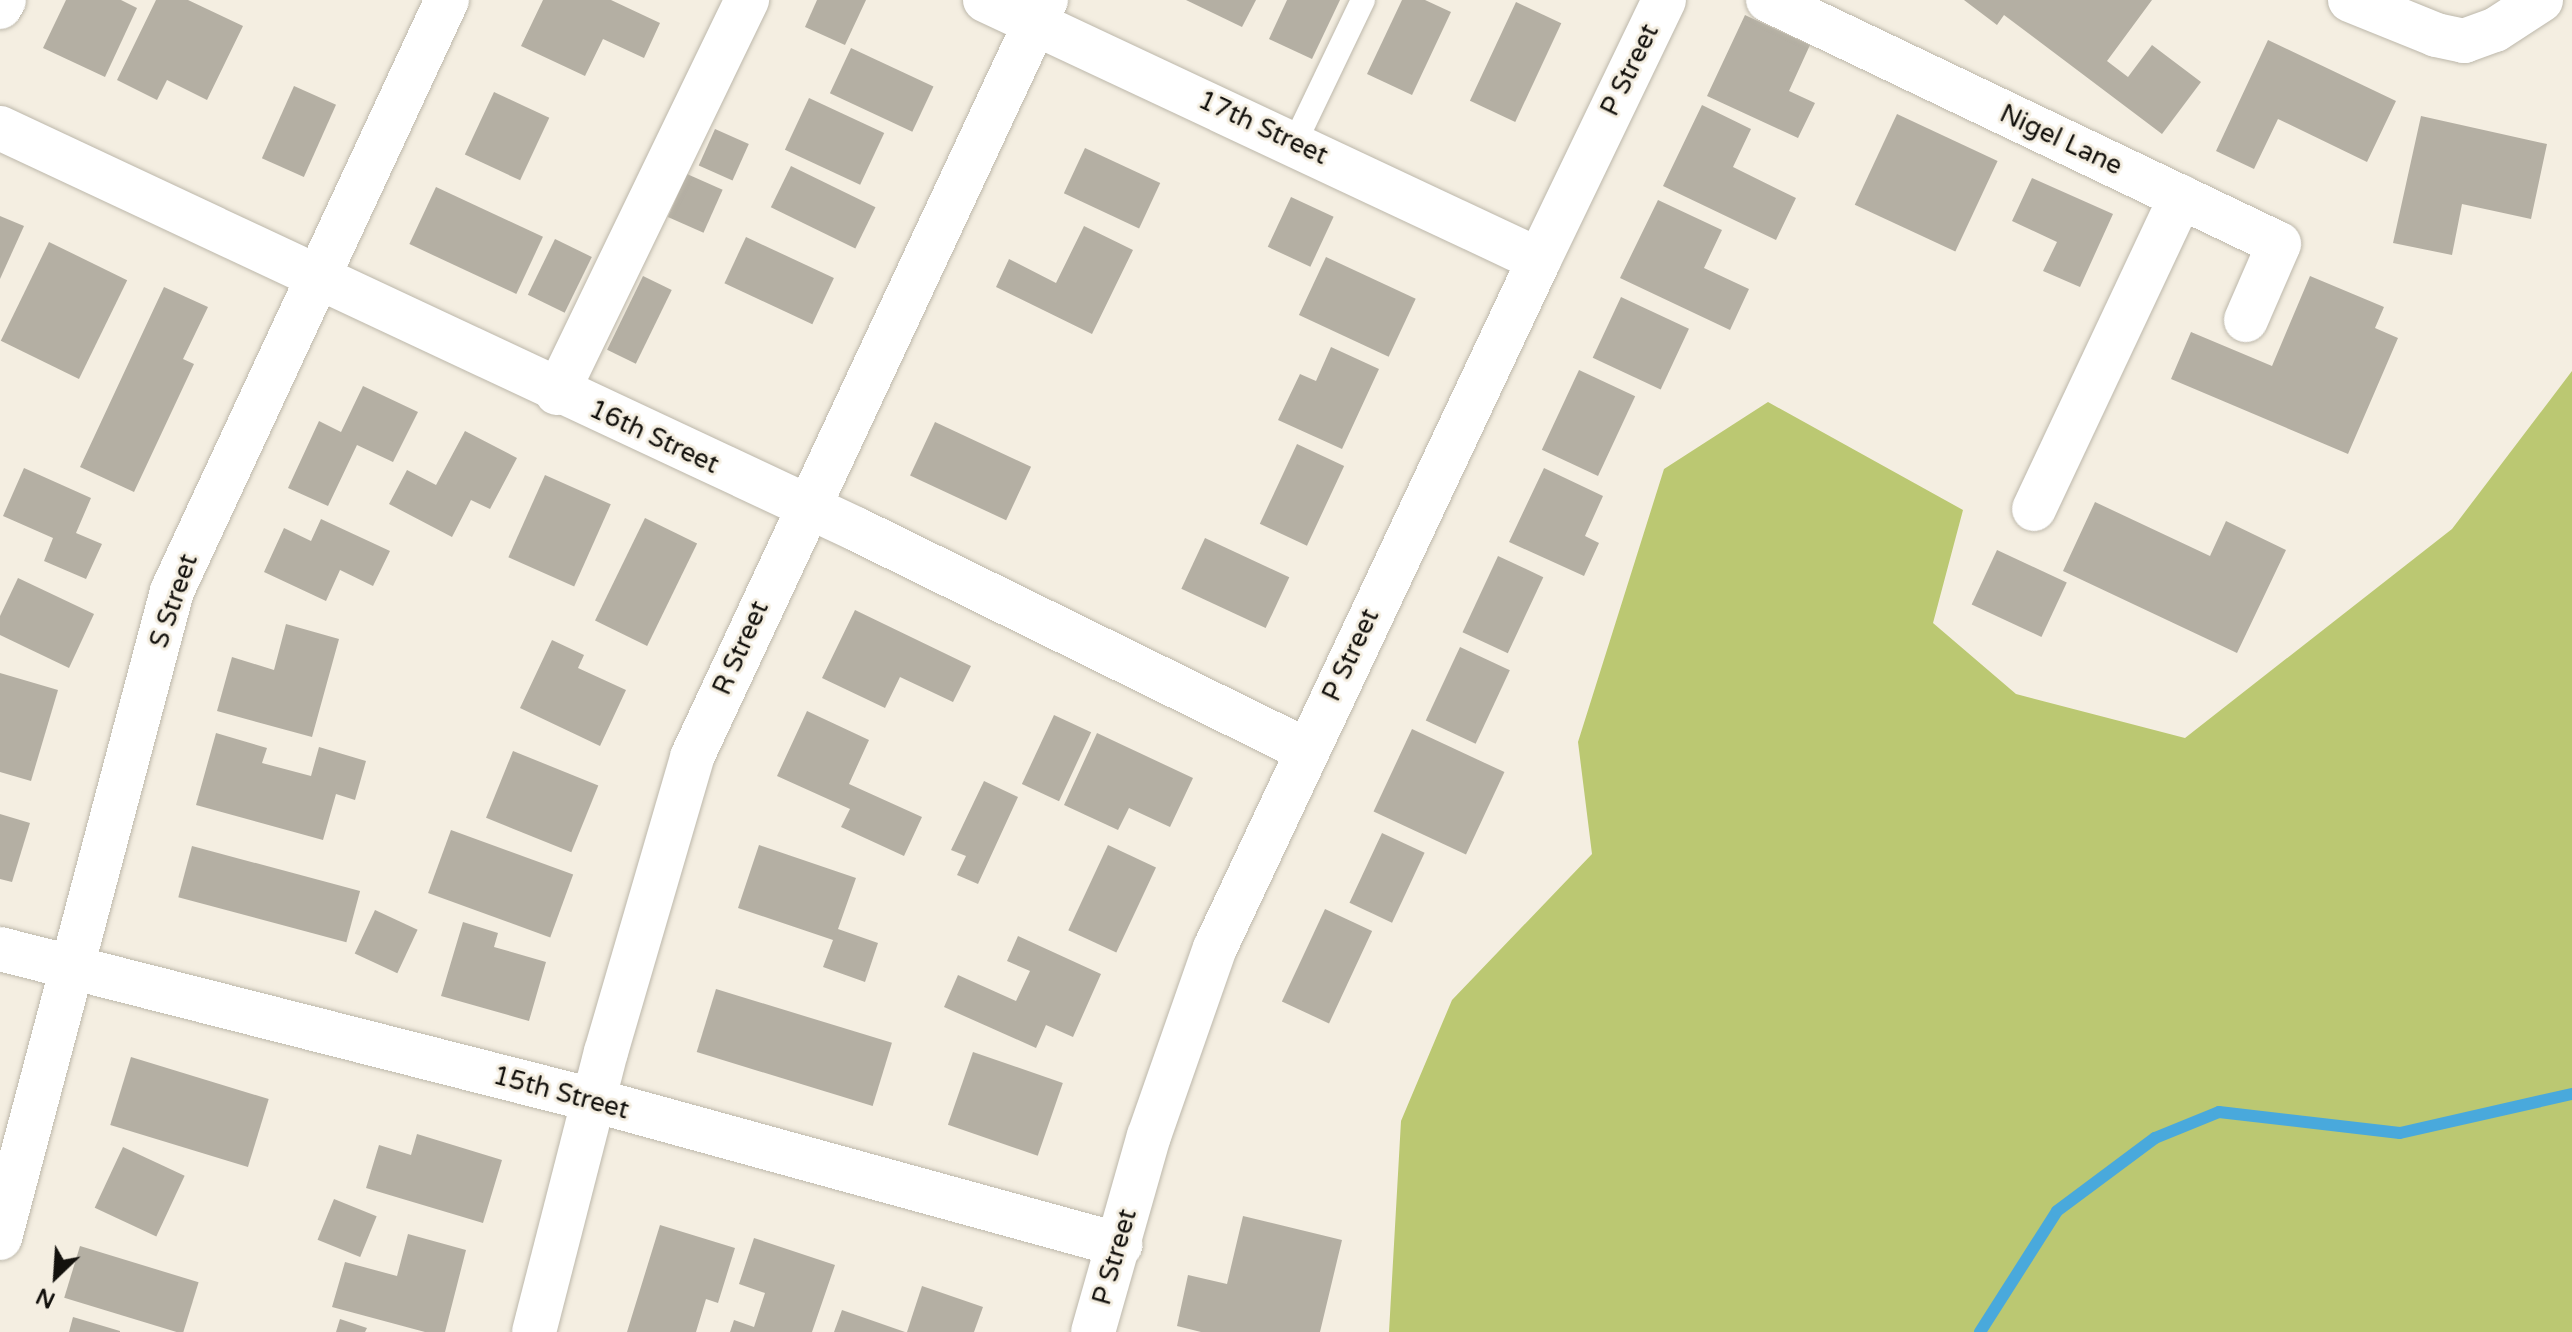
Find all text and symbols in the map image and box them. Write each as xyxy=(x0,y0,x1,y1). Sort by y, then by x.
street label: P Street xyxy=(1594,19,1666,121)
street label: 17th Street xyxy=(1193,84,1333,172)
street label: Nigel Lane xyxy=(1995,98,2127,182)
street label: 16th Street xyxy=(584,393,724,481)
street label: S Street xyxy=(143,550,205,652)
street label: R Street xyxy=(706,596,776,700)
street label: P Street xyxy=(1316,604,1386,706)
street label: 15th Street xyxy=(490,1060,632,1126)
street label: P Street xyxy=(1086,1205,1144,1309)
north arrow xyxy=(16,1236,96,1316)
text: N xyxy=(32,1282,59,1313)

